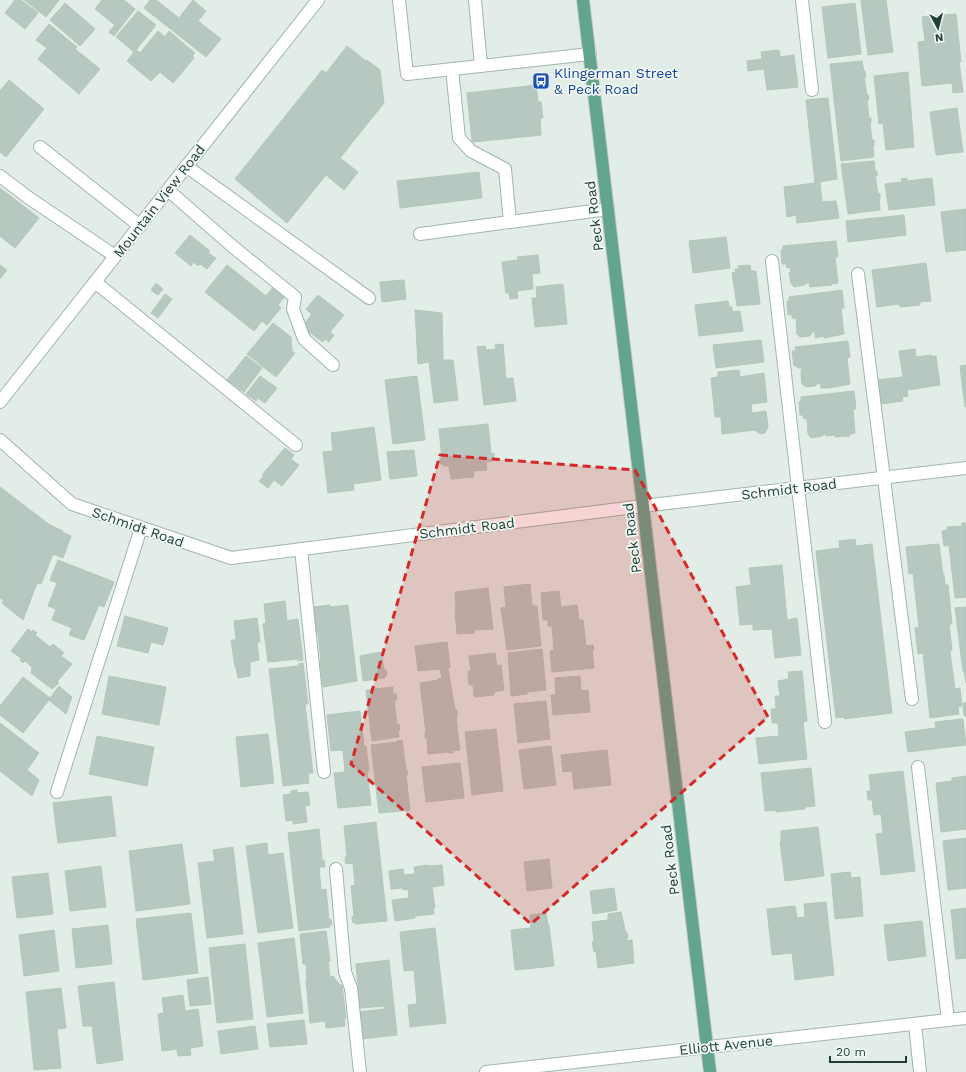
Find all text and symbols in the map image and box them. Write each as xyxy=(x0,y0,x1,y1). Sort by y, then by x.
north arrow xyxy=(918,8,958,48)
text: N xyxy=(934,30,944,44)
place label: Klingerman Street & Peck Road xyxy=(554,65,678,97)
bus stop icon: Klingerman Street & Peck Road xyxy=(531,71,551,91)
street label: Mountain View Road xyxy=(110,141,208,261)
street label: Peck Road xyxy=(582,180,606,252)
street label: Schmidt Road xyxy=(740,475,838,503)
street label: Peck Road xyxy=(620,502,644,574)
street label: Schmidt Road xyxy=(90,504,186,550)
street label: Schmidt Road xyxy=(418,514,516,542)
street label: Peck Road xyxy=(658,824,682,896)
street label: Elliott Avenue xyxy=(678,1032,774,1058)
scale bar xyxy=(830,1038,906,1064)
text: 20 m xyxy=(836,1045,866,1059)

